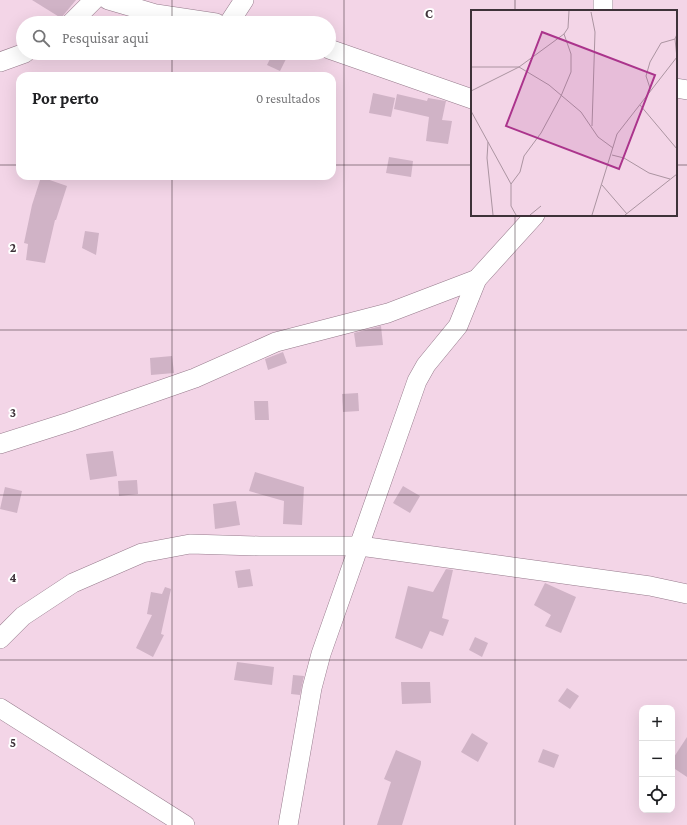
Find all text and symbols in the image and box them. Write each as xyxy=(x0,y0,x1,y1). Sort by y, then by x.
text: C xyxy=(425,6,433,21)
inset map xyxy=(471,10,677,216)
search box xyxy=(16,16,336,60)
icon: search xyxy=(30,27,52,49)
text: Pesquisar aqui xyxy=(62,30,149,46)
text: Por perto xyxy=(32,89,99,108)
text: 0 resultados xyxy=(256,91,320,106)
text: 2 xyxy=(10,240,17,255)
text: 3 xyxy=(10,405,16,420)
text: 4 xyxy=(9,570,17,585)
map controls xyxy=(639,705,675,813)
button: + xyxy=(639,705,675,741)
text: 5 xyxy=(10,735,16,750)
button: − xyxy=(639,741,675,777)
button: locate xyxy=(639,777,675,813)

